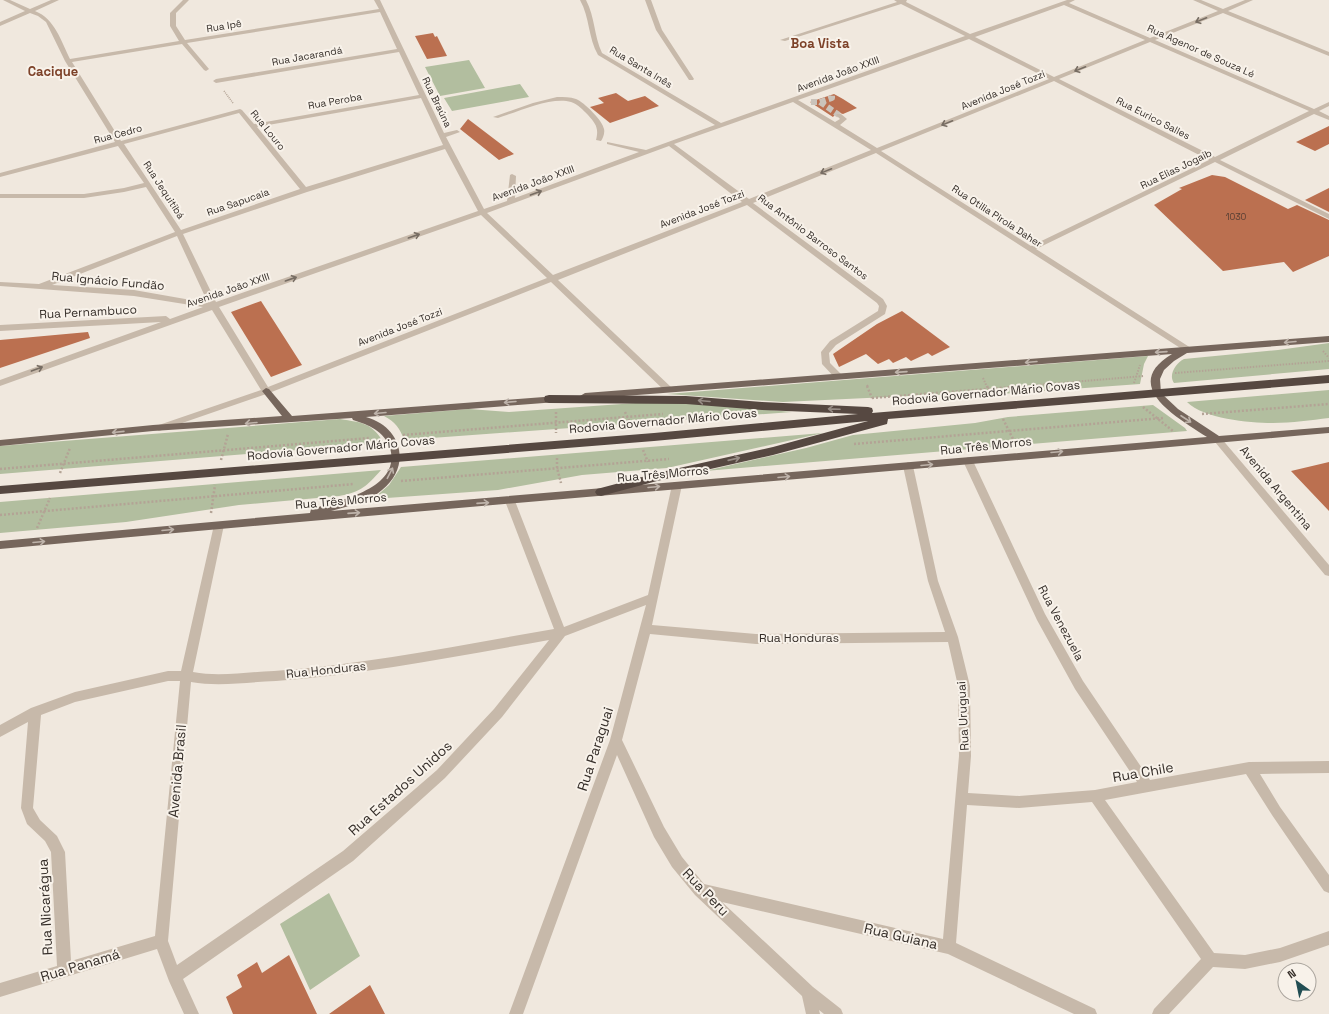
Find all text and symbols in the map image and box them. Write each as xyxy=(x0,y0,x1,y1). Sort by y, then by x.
street label: Rua Ipê xyxy=(205,17,243,35)
one-way arrow xyxy=(1195,17,1207,24)
street label: Rua Agenor de Souza Lé xyxy=(1145,21,1257,81)
district label: Boa Vista xyxy=(791,35,850,52)
street label: Rua Jacarandá xyxy=(271,43,344,69)
street label: Rua Santa Inês xyxy=(607,43,675,91)
street label: Avenida João XXIII xyxy=(795,53,881,95)
district label: Cacique xyxy=(28,63,78,80)
one-way arrow xyxy=(1075,66,1087,74)
street label: Avenida José Tozzi xyxy=(959,67,1047,113)
street label: Rua Braúna xyxy=(419,75,455,130)
street label: Rua Peroba xyxy=(307,90,363,112)
street label: Rua Eurico Salles xyxy=(1114,94,1192,142)
street label: Rua Louro xyxy=(248,107,288,153)
one-way arrow xyxy=(941,120,953,127)
street label: Rua Cedro xyxy=(93,121,143,147)
street label: Rua Elias Jogaib xyxy=(1138,146,1214,192)
street label: Rua Jequitibá xyxy=(140,159,188,222)
street label: Avenida João XXIII xyxy=(490,162,576,204)
one-way arrow xyxy=(821,168,833,176)
street label: Rua Otilia Pirola Daher xyxy=(949,182,1045,250)
street label: Rua Sapucaia xyxy=(205,185,271,219)
street label: Avenida José Tozzi xyxy=(658,187,746,231)
one-way arrow xyxy=(530,188,542,196)
street label: Rua Antônio Barroso Santos xyxy=(755,191,871,283)
house number: 1030 xyxy=(1226,211,1247,223)
one-way arrow xyxy=(407,232,420,239)
street label: Rua Ignácio Fundão xyxy=(51,268,165,294)
street label: Avenida João XXIII xyxy=(185,270,271,310)
one-way arrow xyxy=(285,275,298,282)
street label: Rua Pernambuco xyxy=(39,301,137,323)
street label: Avenida José Tozzi xyxy=(356,305,444,349)
one-way arrow xyxy=(1284,338,1297,345)
one-way arrow xyxy=(1154,348,1167,355)
one-way arrow xyxy=(1025,359,1038,366)
one-way arrow xyxy=(30,365,42,373)
one-way arrow xyxy=(895,369,908,376)
street label: Rodovia Governador Mário Covas xyxy=(891,377,1081,409)
one-way arrow xyxy=(698,398,711,405)
one-way arrow xyxy=(504,399,517,406)
street label: Rodovia Governador Mário Covas xyxy=(568,405,758,437)
one-way arrow xyxy=(828,406,841,413)
one-way arrow xyxy=(374,409,387,417)
one-way arrow xyxy=(1180,415,1191,423)
one-way arrow xyxy=(245,419,258,426)
one-way arrow xyxy=(112,428,125,436)
street label: Rodovia Governador Mário Covas xyxy=(246,432,436,464)
street label: Rua Três Morros xyxy=(939,433,1033,459)
street label: Avenida Argentina xyxy=(1236,443,1316,533)
one-way arrow xyxy=(1050,449,1063,456)
one-way arrow xyxy=(727,455,740,463)
one-way arrow xyxy=(920,461,933,468)
street label: Rua Três Morros xyxy=(617,462,709,486)
one-way arrow xyxy=(387,467,394,479)
one-way arrow xyxy=(777,473,790,480)
one-way arrow xyxy=(647,484,660,491)
street label: Rua Três Morros xyxy=(295,489,387,513)
one-way arrow xyxy=(476,499,489,506)
one-way arrow xyxy=(347,509,360,516)
one-way arrow xyxy=(161,526,174,534)
one-way arrow xyxy=(32,538,45,545)
street label: Rua Venezuela xyxy=(1034,582,1088,664)
street label: Rua Honduras xyxy=(759,630,839,646)
street label: Rua Honduras xyxy=(285,658,367,682)
street label: Rua Uruguai xyxy=(953,681,973,751)
street label: Rua Paraguai xyxy=(573,705,617,793)
street label: Avenida Brasil xyxy=(164,724,190,818)
street label: Rua Estados Unidos xyxy=(344,737,456,839)
street label: Rua Chile xyxy=(1111,758,1175,786)
street label: Rua Nicarágua xyxy=(33,858,57,956)
street label: Rua Peru xyxy=(679,864,733,920)
street label: Rua Guiana xyxy=(862,919,940,953)
street label: Rua Panamá xyxy=(38,944,122,986)
north arrow xyxy=(1277,962,1317,1002)
text: N xyxy=(1285,966,1298,981)

